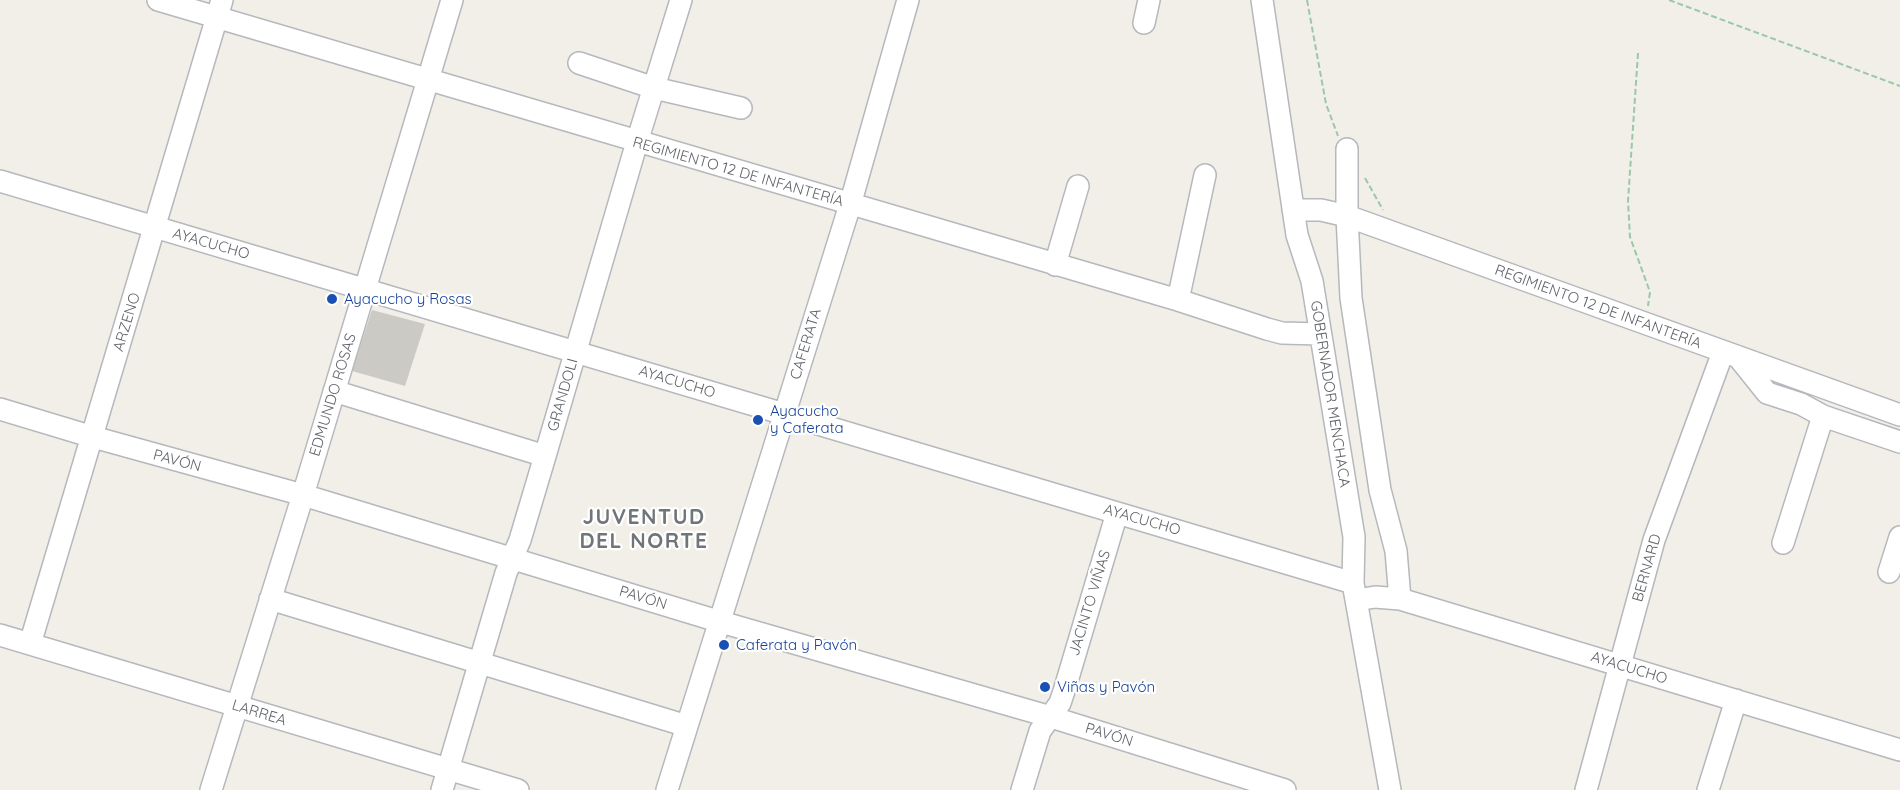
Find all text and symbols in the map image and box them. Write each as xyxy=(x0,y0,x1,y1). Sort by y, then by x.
street label: REGIMIENTO 12 DE INFANTERÍA xyxy=(631,133,845,211)
street label: AYACUCHO xyxy=(171,224,251,264)
street label: REGIMIENTO 12 DE INFANTERÍA xyxy=(1492,261,1704,353)
place label: Ayacucho y Rosas xyxy=(344,290,472,308)
street label: ARZENO xyxy=(110,291,144,353)
marker: Ayacucho y Rosas xyxy=(325,292,339,306)
street label: GOBERNADOR MENCHACA xyxy=(1306,299,1354,489)
street label: CAFERATA xyxy=(787,306,825,382)
street label: EDMUNDO ROSAS xyxy=(306,331,360,459)
street label: GRANDOLI xyxy=(544,356,582,434)
street label: AYACUCHO xyxy=(637,362,717,402)
place label: Ayacucho y Caferata xyxy=(770,402,844,437)
marker: Ayacucho y Caferata xyxy=(751,413,765,427)
street label: PAVÓN xyxy=(151,446,203,476)
street label: AYACUCHO xyxy=(1102,500,1182,540)
district label: JUVENTUD DEL NORTE xyxy=(580,505,708,555)
street label: BERNARD xyxy=(1629,532,1665,604)
street label: JACINTO VIÑAS xyxy=(1065,548,1115,658)
street label: PAVÓN xyxy=(617,582,669,614)
place label: Caferata y Pavón xyxy=(736,636,857,654)
marker: Caferata y Pavón xyxy=(717,638,731,652)
street label: AYACUCHO xyxy=(1589,648,1669,688)
place label: Viñas y Pavón xyxy=(1057,678,1155,696)
marker: Viñas y Pavón xyxy=(1038,680,1052,694)
street label: LARREA xyxy=(230,696,288,730)
street label: PAVÓN xyxy=(1083,719,1135,751)

